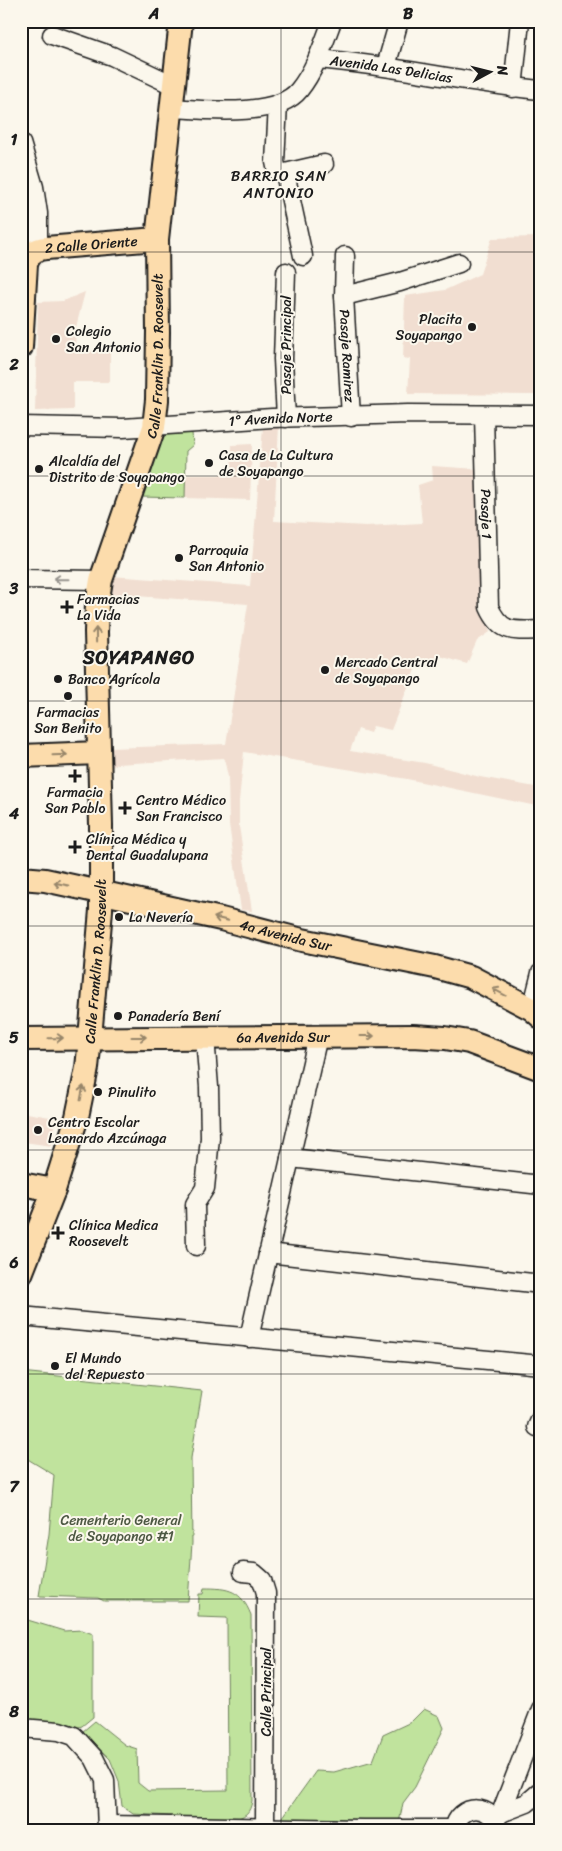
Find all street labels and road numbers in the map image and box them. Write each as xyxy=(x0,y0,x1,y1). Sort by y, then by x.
street label: Avenida Las Delicias xyxy=(328,48,455,90)
street label: 2 Calle Oriente xyxy=(44,228,139,261)
street label: Calle Franklin D. Roosevelt xyxy=(138,273,171,442)
street label: Pasaje Principal xyxy=(274,295,299,394)
street label: Pasaje Ramirez xyxy=(332,309,363,404)
street label: 1° Avenida Norte xyxy=(228,404,333,433)
street label: Pasaje 1 xyxy=(473,489,500,539)
street label: Calle Franklin D. Roosevelt xyxy=(77,879,114,1045)
street label: 4a Avenida Sur xyxy=(237,912,335,958)
street label: 6a Avenida Sur xyxy=(236,1024,331,1050)
street label: Calle Principal xyxy=(254,1646,279,1737)

